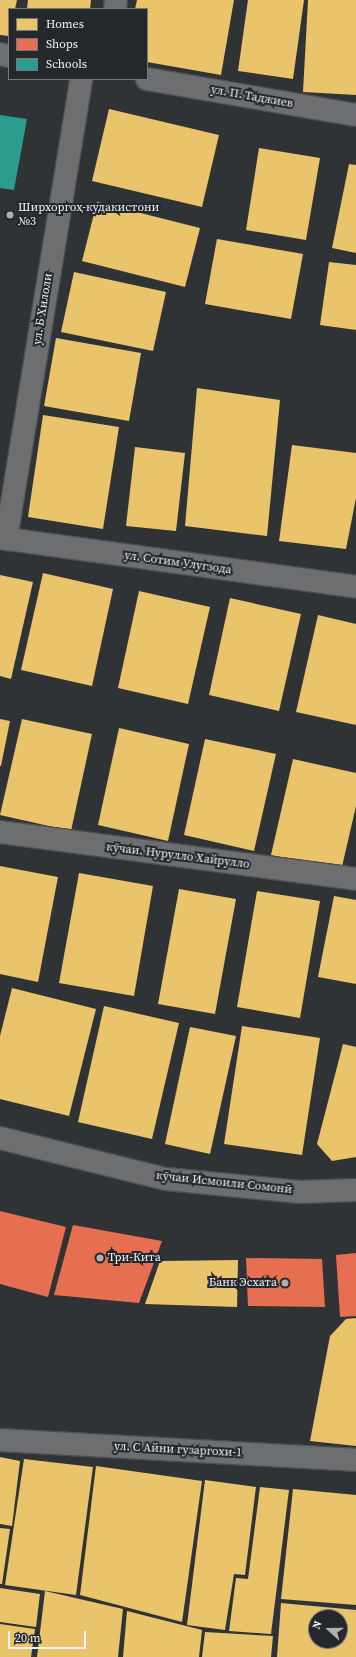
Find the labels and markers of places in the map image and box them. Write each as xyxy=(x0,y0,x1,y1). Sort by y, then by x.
place label: Ширхоргоҳ-кудакистони №3 xyxy=(18,201,159,229)
marker: Ширхоргоҳ-кудакистони №3 xyxy=(5,210,15,220)
place label: Три-Кита xyxy=(108,1251,161,1265)
marker: Три-Кита xyxy=(95,1253,105,1263)
place label: Банк Эсхата xyxy=(209,1276,277,1290)
marker: Банк Эсхата xyxy=(280,1278,290,1288)

